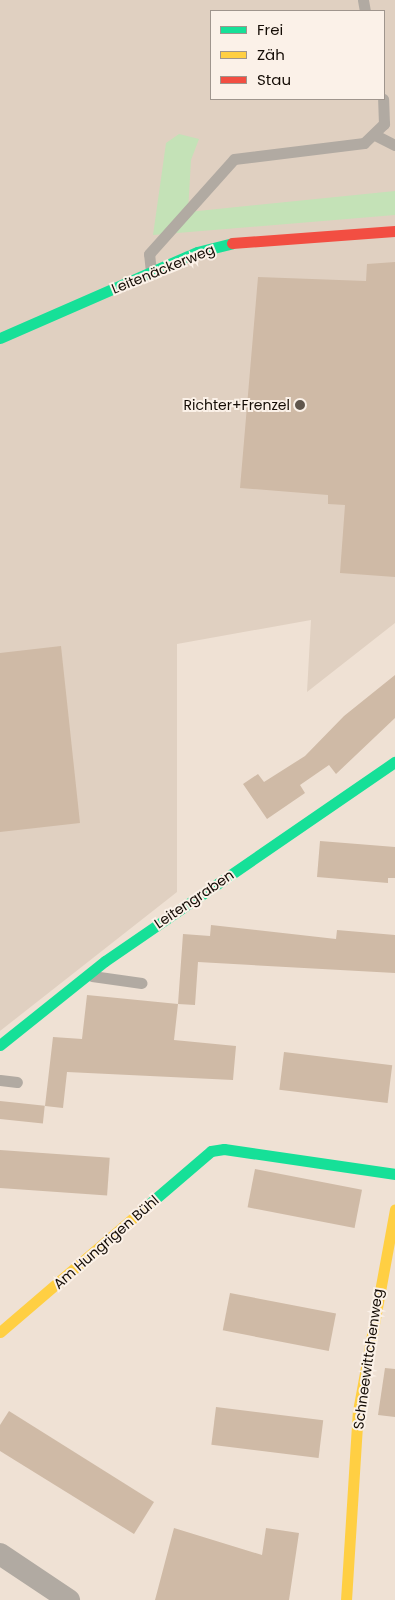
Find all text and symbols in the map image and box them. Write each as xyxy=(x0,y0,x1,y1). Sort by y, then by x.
legend xyxy=(210,10,385,100)
text: Frei xyxy=(257,19,283,40)
text: Zäh xyxy=(257,44,285,65)
text: Stau xyxy=(257,69,291,90)
street label: Leitenäckerweg xyxy=(109,241,217,297)
place label: Richter+Frenzel xyxy=(184,397,290,413)
marker: Richter+Frenzel xyxy=(294,399,306,411)
street label: Leitengraben xyxy=(151,866,237,932)
street label: Am Hungrigen Bühl xyxy=(50,1192,162,1292)
street label: Schneewittchenweg xyxy=(350,1288,386,1430)

